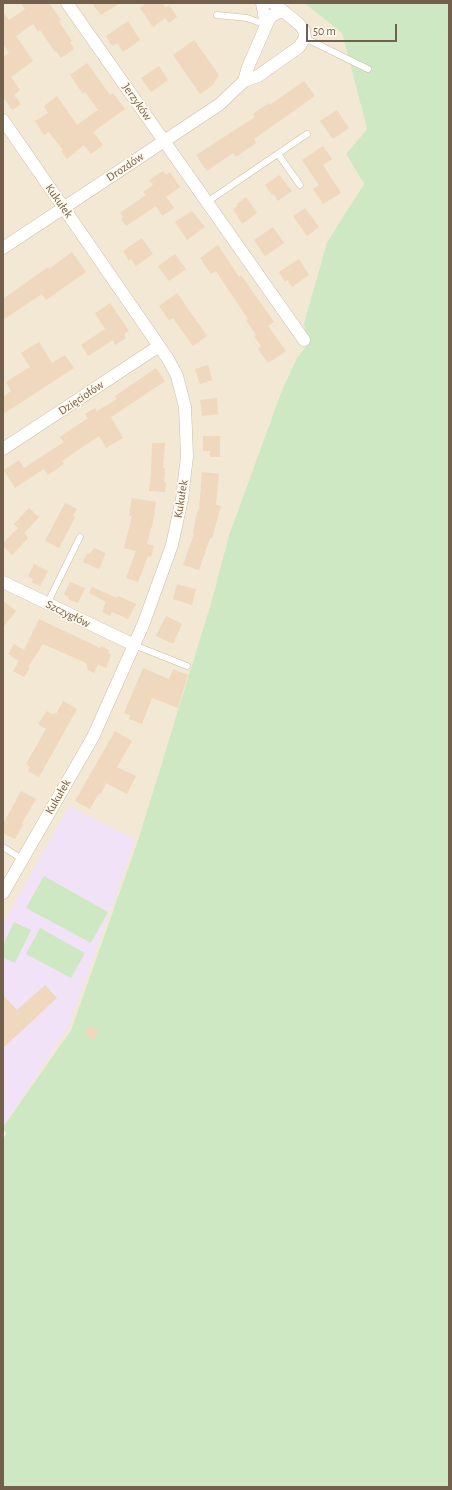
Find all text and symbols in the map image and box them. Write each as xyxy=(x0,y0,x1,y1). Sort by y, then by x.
scale bar xyxy=(308,16,399,42)
text: 50 m xyxy=(313,25,336,37)
street label: Jerzyków xyxy=(119,81,155,123)
street label: Drozdów xyxy=(104,149,146,185)
street label: Kukułek xyxy=(42,181,76,221)
street label: Dzięciołów xyxy=(56,378,106,418)
street label: Kukułek xyxy=(171,479,191,519)
street label: Szczygłów xyxy=(43,597,93,631)
street label: Kukułek xyxy=(42,777,74,817)

